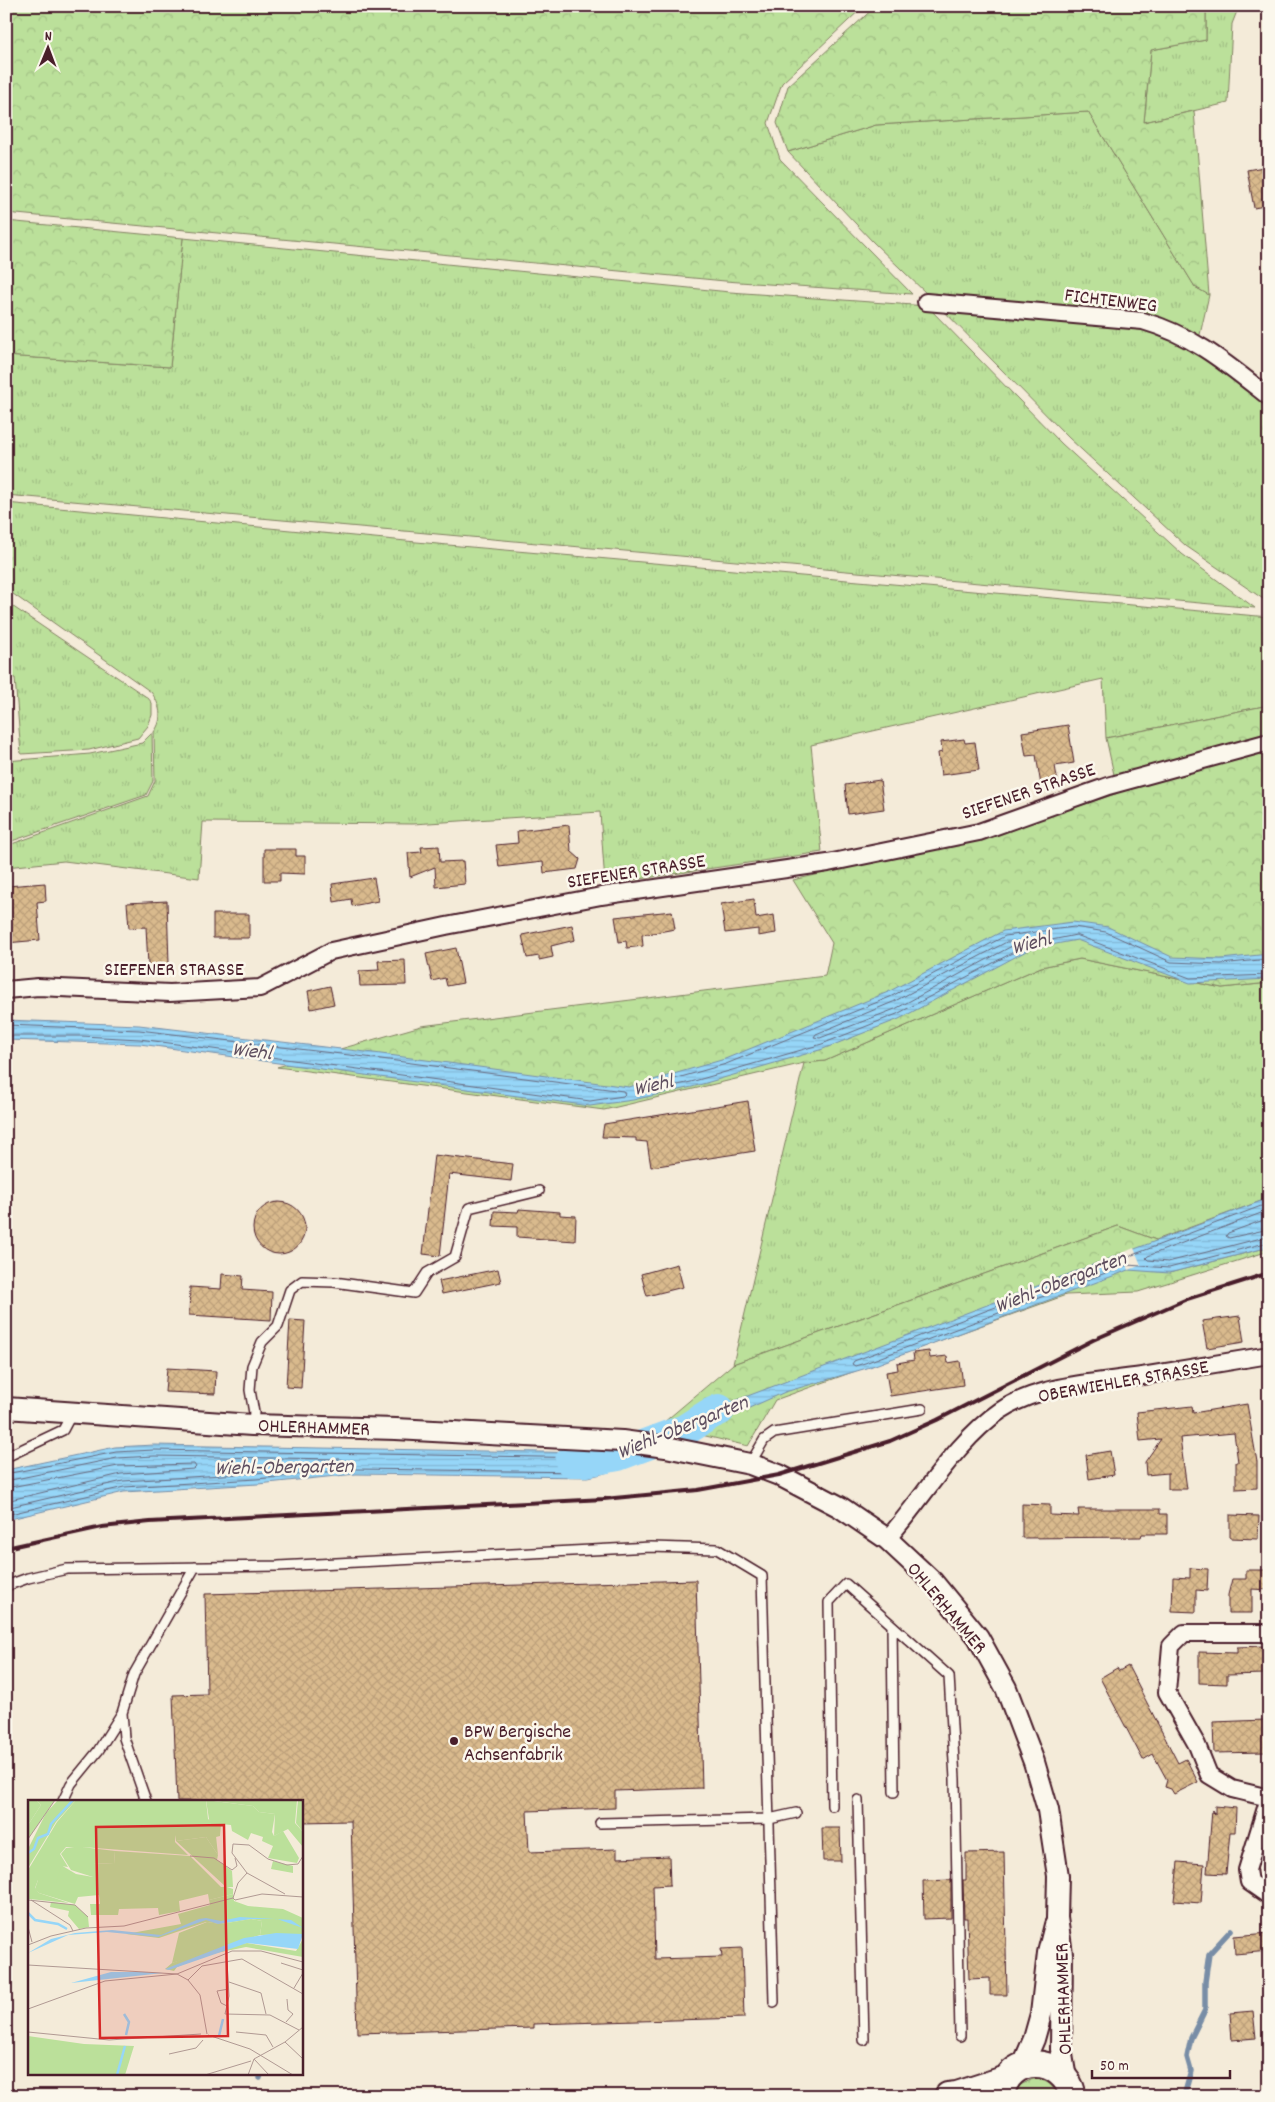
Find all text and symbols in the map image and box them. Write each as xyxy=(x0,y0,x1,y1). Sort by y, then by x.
north arrow xyxy=(22,22,72,72)
text: N xyxy=(45,27,52,47)
street label: FICHTENWEG xyxy=(1063,282,1158,322)
street label: SIEFENER STRASSE xyxy=(958,757,1100,829)
street label: SIEFENER STRASSE xyxy=(565,848,708,898)
water label: Wiehl xyxy=(1009,925,1057,965)
street label: SIEFENER STRASSE xyxy=(104,957,244,985)
water label: Wiehl xyxy=(230,1036,275,1071)
water label: Wiehl xyxy=(631,1068,678,1106)
water label: Wiehl-Obergarten xyxy=(991,1244,1132,1323)
street label: OBERWIEHLER STRASSE xyxy=(1036,1354,1211,1412)
water label: Wiehl-Obergarten xyxy=(613,1388,754,1469)
street label: OHLERHAMMER xyxy=(257,1413,370,1445)
water label: Wiehl-Obergarten xyxy=(214,1453,355,1485)
street label: OHLERHAMMER xyxy=(899,1557,992,1661)
place label: BPW Bergische Achsenfabrik xyxy=(464,1719,571,1770)
marker: BPW Bergische Achsenfabrik xyxy=(448,1735,460,1747)
inset map xyxy=(28,1800,302,2074)
street label: OHLERHAMMER xyxy=(1049,1942,1081,2055)
scale bar xyxy=(1092,2047,1230,2079)
text: 50 m xyxy=(1100,2056,1129,2078)

